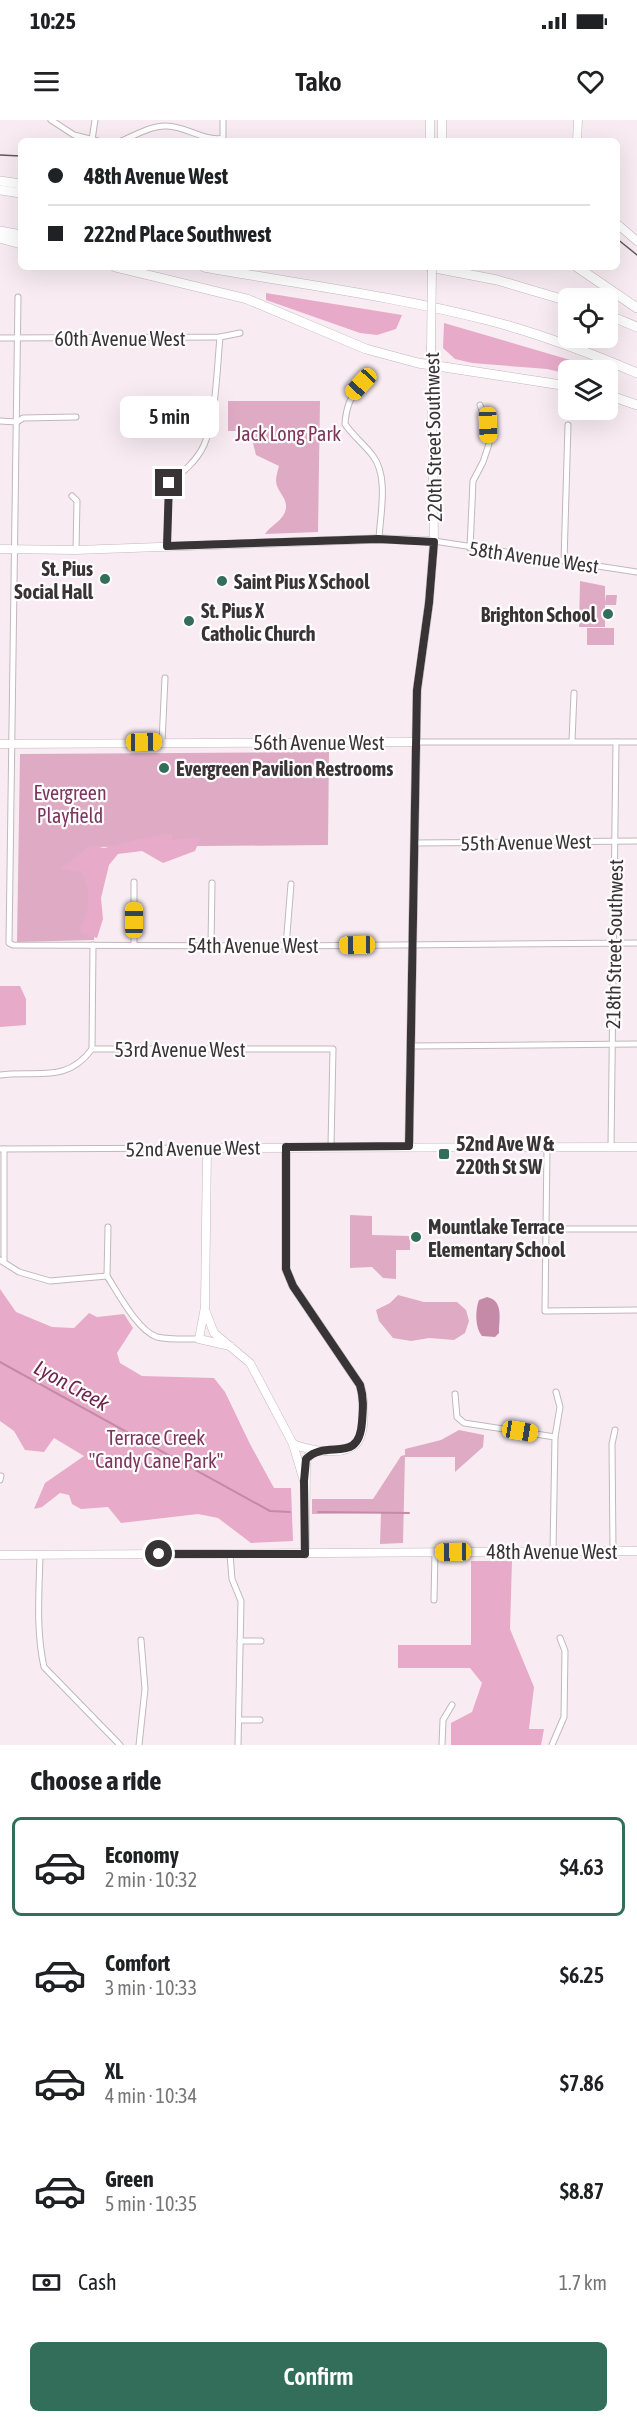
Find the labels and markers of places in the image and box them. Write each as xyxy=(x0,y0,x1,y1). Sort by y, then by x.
place label: St. Pius Social Hall xyxy=(14,557,94,603)
place label: Saint Pius X School xyxy=(234,570,370,593)
marker: St. Pius Social Hall xyxy=(98,572,112,586)
marker: Saint Pius X School xyxy=(215,574,229,588)
place label: St. Pius X Catholic Church xyxy=(201,599,316,645)
place label: Brighton School xyxy=(481,603,597,626)
marker: Brighton School xyxy=(601,607,615,621)
marker: St. Pius X Catholic Church xyxy=(182,614,196,628)
place label: Evergreen Pavilion Restrooms xyxy=(176,757,393,780)
marker: Evergreen Pavilion Restrooms xyxy=(157,761,171,775)
place label: 52nd Ave W & 220th St SW xyxy=(456,1132,555,1178)
marker: 52nd Ave W & 220th St SW xyxy=(437,1147,451,1161)
place label: Mountlake Terrace Elementary School xyxy=(428,1215,566,1261)
marker: Mountlake Terrace Elementary School xyxy=(409,1230,423,1244)

